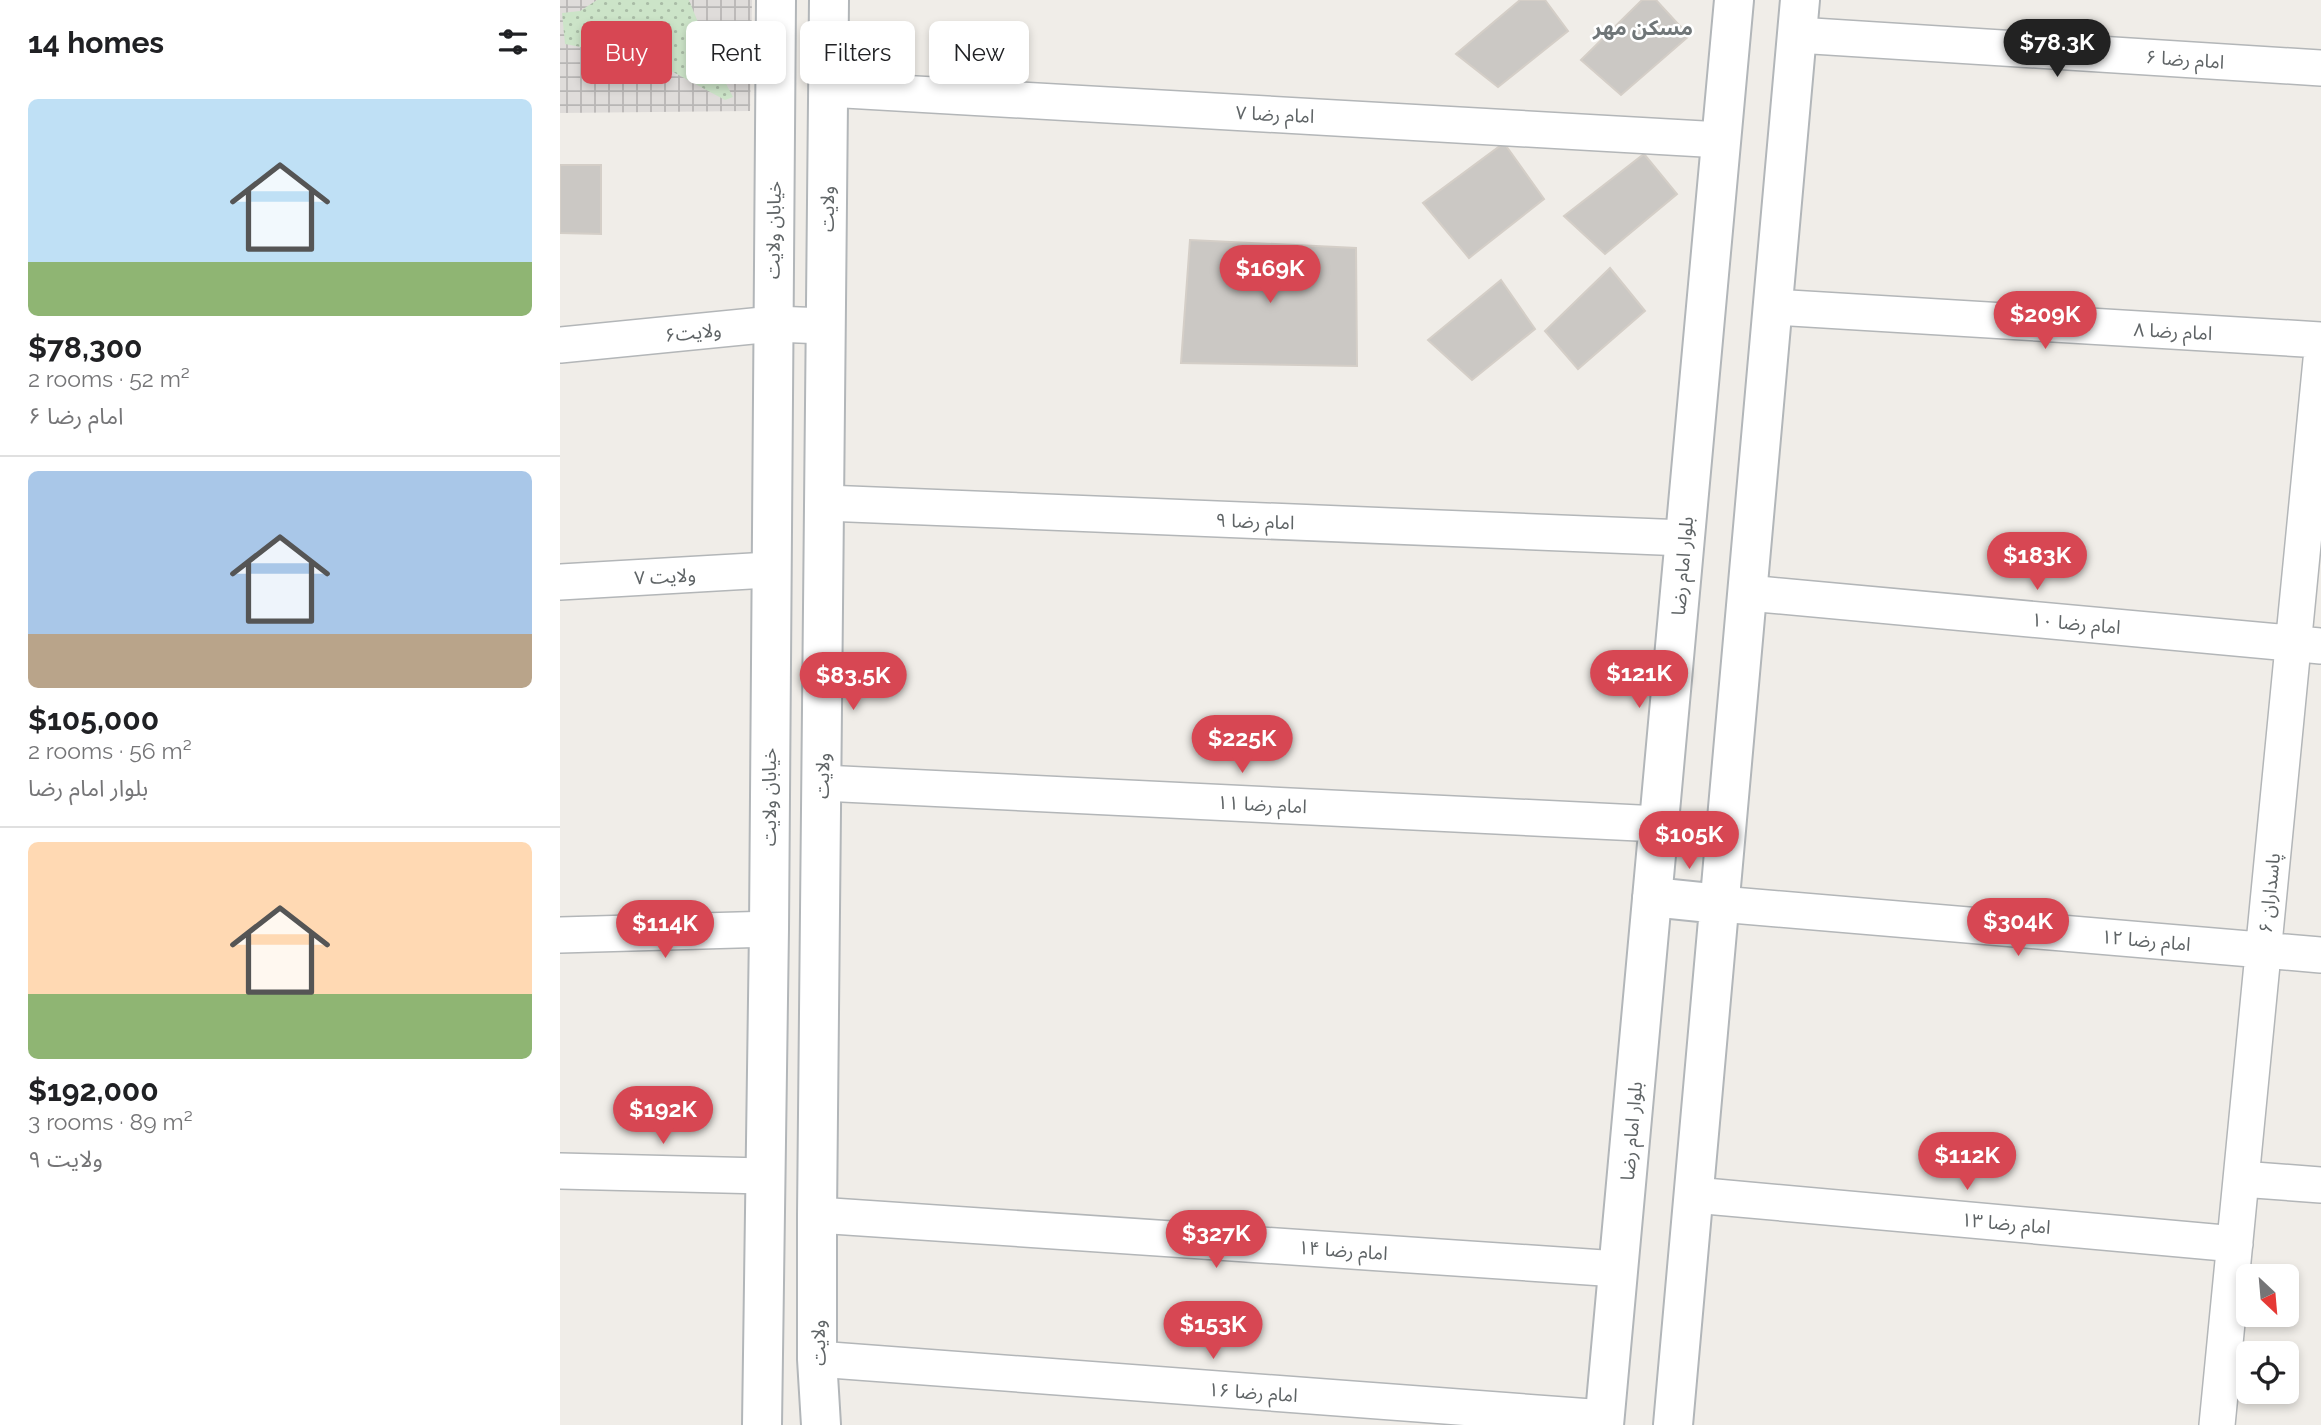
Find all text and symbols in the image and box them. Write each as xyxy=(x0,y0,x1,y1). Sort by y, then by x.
district label: مسکن مهر xyxy=(1592,15,1693,40)
pin: $78.3K xyxy=(2000,20,2114,79)
chip: Buy xyxy=(581,21,672,84)
chip: Rent xyxy=(686,21,786,84)
chip: Filters xyxy=(800,21,915,84)
chip: New xyxy=(929,21,1029,84)
icon: filters xyxy=(494,23,532,61)
text: 14 homes xyxy=(28,25,164,60)
text: $78.3K xyxy=(2020,28,2094,55)
street label: امام رضا ۶ xyxy=(2145,45,2225,77)
street label: امام رضا ۷ xyxy=(1235,101,1315,131)
icon: home xyxy=(217,144,343,270)
street label: خیابان ولایت xyxy=(761,181,786,279)
street label: ولایت xyxy=(816,186,839,232)
pin: $169K xyxy=(1221,246,1319,305)
text: $169K xyxy=(1236,254,1304,281)
pin: $209K xyxy=(1996,292,2094,351)
text: $209K xyxy=(2010,300,2080,327)
street label: ولایت۶ xyxy=(664,318,723,347)
street label: امام رضا ۸ xyxy=(2133,318,2213,348)
text: $78,300 xyxy=(28,330,143,365)
text: 2 rooms · 52 m² xyxy=(28,365,190,392)
text: امام رضا ۶ xyxy=(28,402,123,429)
street label: امام رضا ۹ xyxy=(1215,509,1295,537)
icon: home xyxy=(217,516,343,642)
street label: بلوار امام رضا xyxy=(1667,516,1701,617)
pin: $183K xyxy=(1988,532,2086,592)
text: $183K xyxy=(2003,541,2071,568)
street label: ولایت ۷ xyxy=(634,563,696,590)
street label: امام رضا ۱۰ xyxy=(2030,608,2122,642)
pin: $121K xyxy=(1590,650,1688,710)
pin: $83.5K xyxy=(796,652,910,712)
text: $121K xyxy=(1606,659,1672,686)
text: $83.5K xyxy=(816,661,890,688)
text: $105,000 xyxy=(28,702,159,737)
pin: $225K xyxy=(1193,716,1291,775)
text: $225K xyxy=(1208,724,1276,751)
text: 2 rooms · 56 m² xyxy=(28,737,192,764)
street label: خیابان ولایت xyxy=(758,748,781,846)
street label: ولایت xyxy=(811,753,834,799)
text: بلوار امام رضا xyxy=(28,774,148,801)
street label: امام رضا ۱۱ xyxy=(1216,791,1307,821)
pin: $105K xyxy=(1640,812,1738,871)
text: $105K xyxy=(1655,820,1723,847)
street label: پاسداران ۶ xyxy=(2254,852,2286,934)
icon: home xyxy=(217,887,343,1013)
pin: $304K xyxy=(1969,898,2067,958)
pin: $114K xyxy=(616,900,714,960)
text: $304K xyxy=(1983,907,2053,934)
text: $114K xyxy=(632,909,698,936)
street label: امام رضا ۱۲ xyxy=(2100,925,2192,959)
text: $192,000 xyxy=(28,1073,159,1108)
street label: بلوار امام رضا xyxy=(1616,1081,1650,1182)
pin: $192K xyxy=(614,1086,712,1146)
text: $192K xyxy=(629,1095,697,1122)
text: 3 rooms · 89 m² xyxy=(28,1108,193,1135)
pin: $112K xyxy=(1918,1132,2016,1192)
text: $112K xyxy=(1934,1141,2000,1168)
text: ولایت ۹ xyxy=(28,1145,103,1172)
street label: امام رضا ۱۳ xyxy=(1960,1208,2052,1242)
pin: $327K xyxy=(1167,1210,1265,1270)
text: $327K xyxy=(1182,1219,1250,1246)
street label: امام رضا ۱۴ xyxy=(1297,1236,1389,1268)
north arrow xyxy=(2236,1264,2300,1326)
map controls xyxy=(2236,1264,2299,1404)
pin: $153K xyxy=(1164,1302,1262,1361)
text: $153K xyxy=(1180,1310,1246,1337)
street label: ولایت xyxy=(807,1320,830,1366)
button: locate xyxy=(2236,1341,2299,1404)
street label: امام رضا ۱۶ xyxy=(1207,1378,1299,1410)

